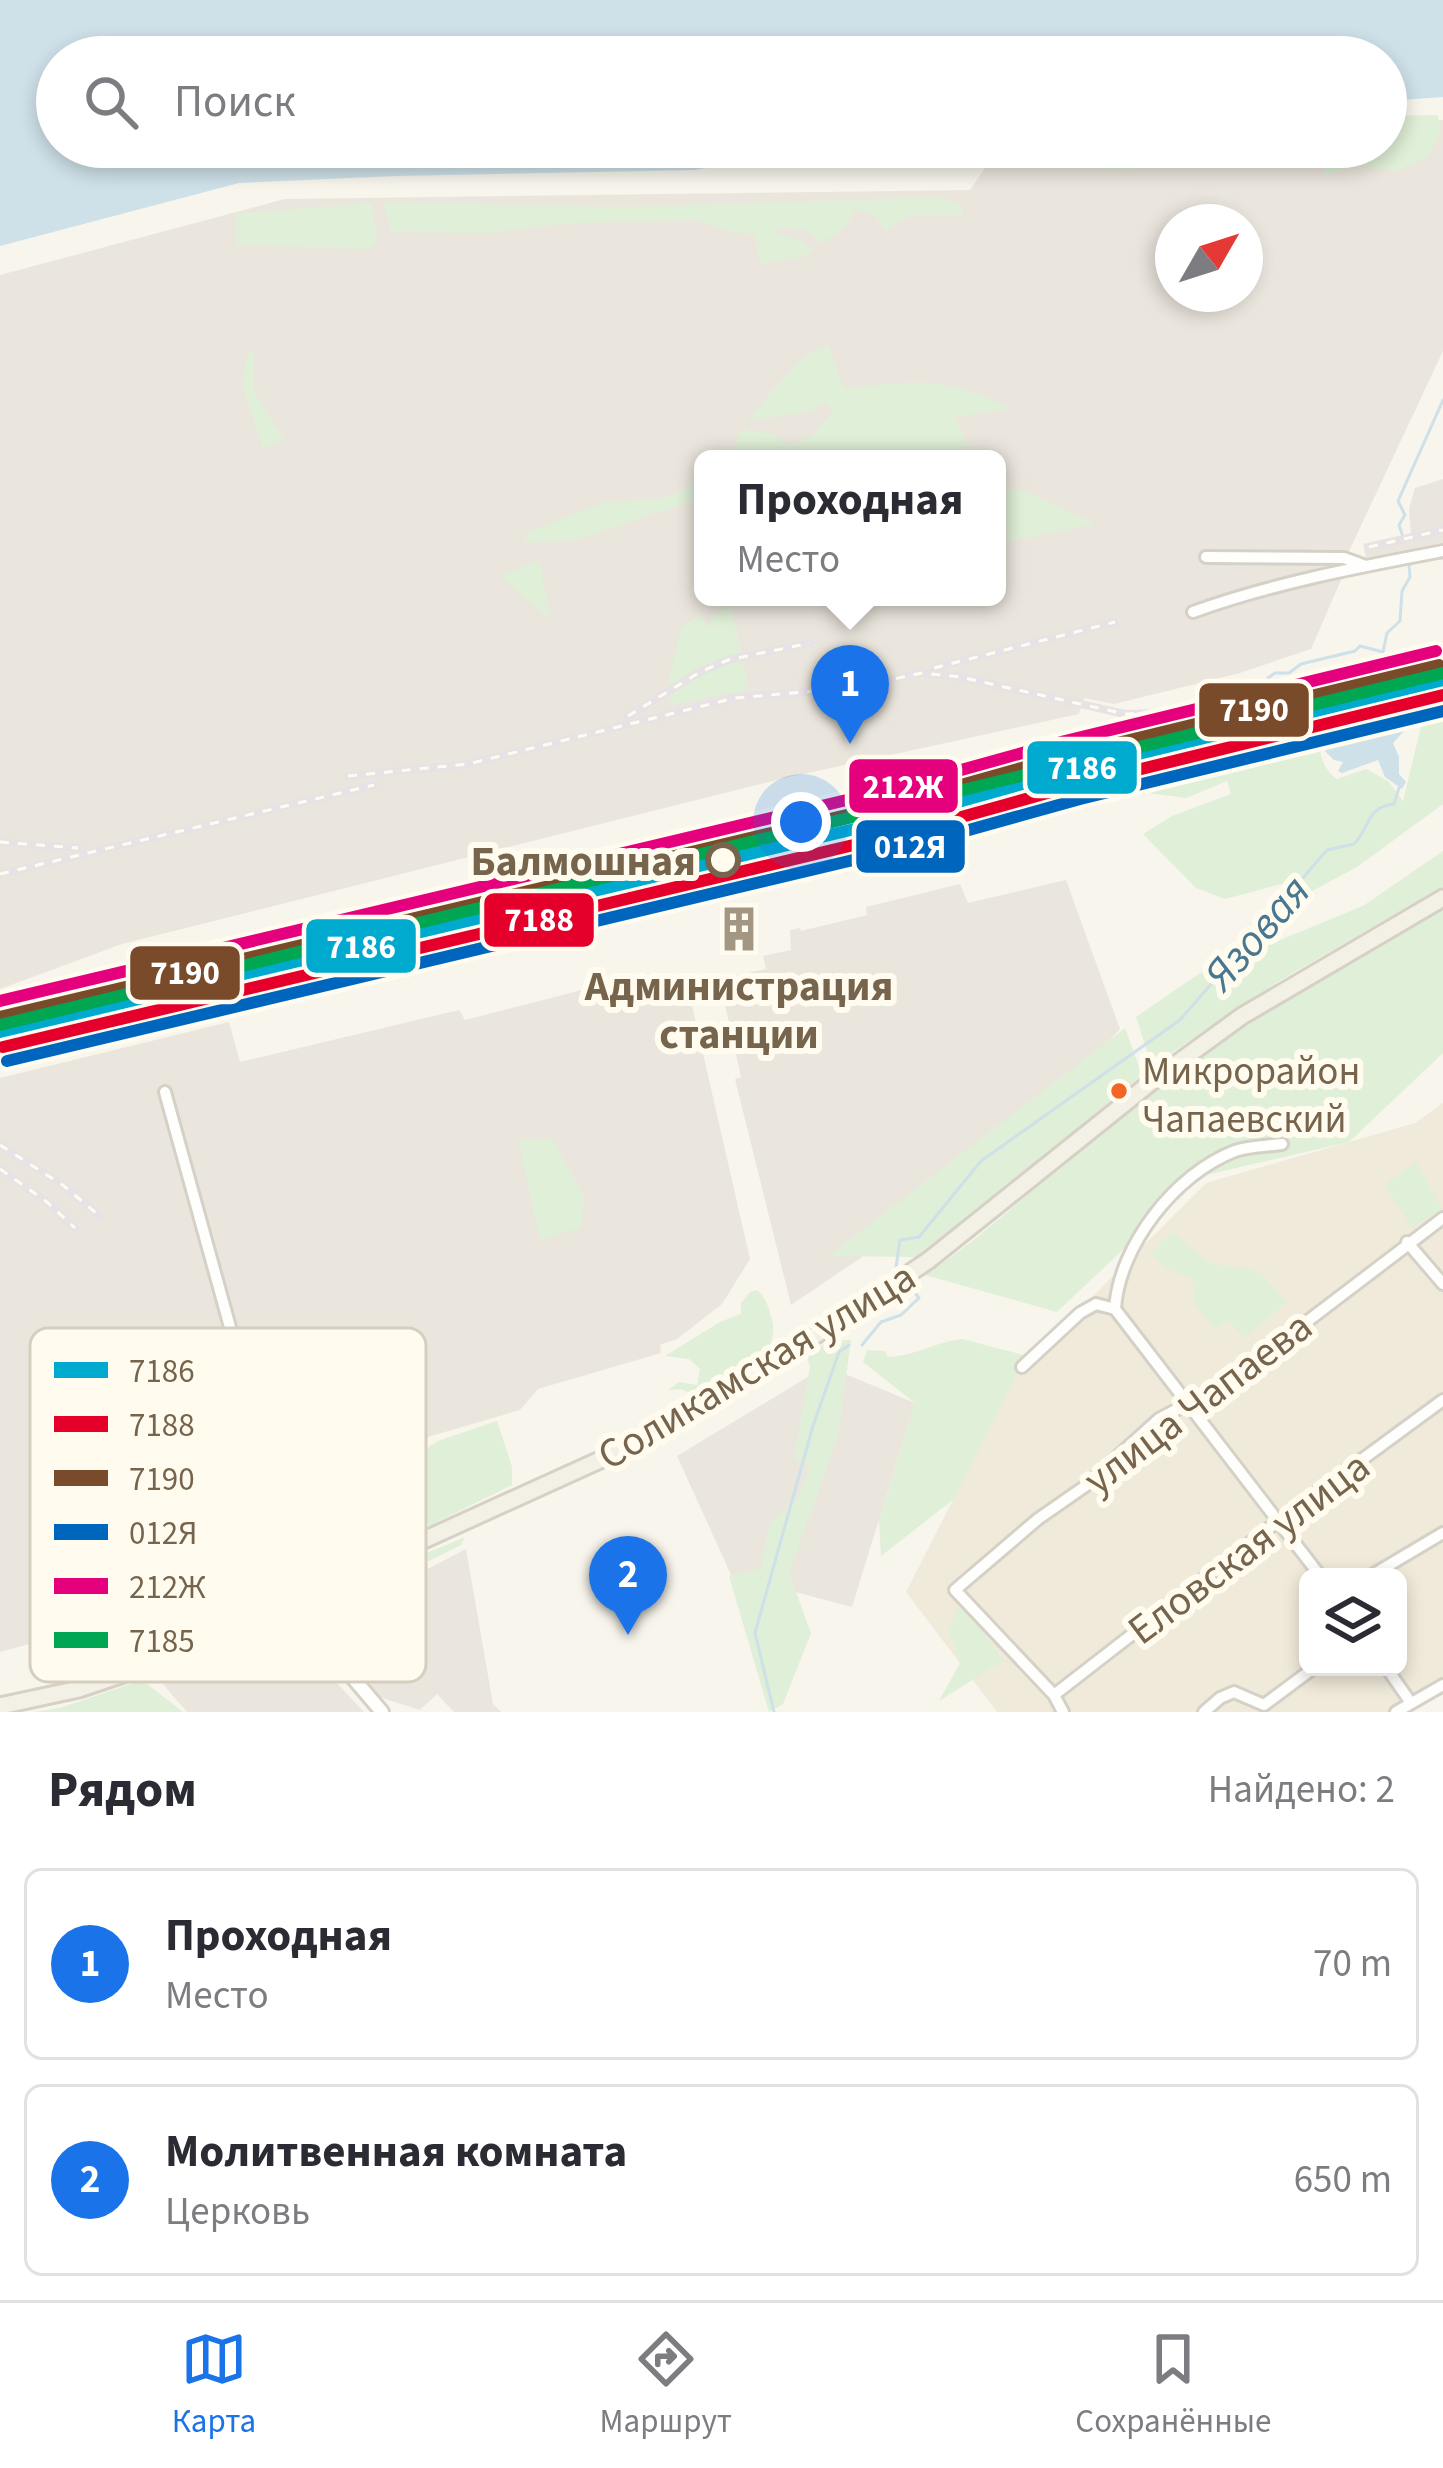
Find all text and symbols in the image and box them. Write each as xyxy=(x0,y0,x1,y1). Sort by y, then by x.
search box xyxy=(36,36,1407,168)
icon: search xyxy=(78,69,144,135)
text: Поиск xyxy=(174,70,296,134)
north arrow xyxy=(1155,204,1263,312)
popup xyxy=(694,450,1006,606)
text: Проходная xyxy=(736,468,964,532)
text: Место xyxy=(736,532,840,588)
pin: 1 xyxy=(811,645,889,744)
line badge: 7190 xyxy=(1197,681,1311,739)
text: 7190 xyxy=(1219,687,1289,734)
line badge: 7186 xyxy=(1025,739,1139,796)
text: 7186 xyxy=(1047,745,1117,792)
line badge: 212Ж xyxy=(847,757,960,815)
text: 212Ж xyxy=(862,764,944,811)
your location xyxy=(771,792,831,852)
line badge: 012Я xyxy=(854,818,967,875)
text: 012Я xyxy=(874,824,946,871)
place label: Балмошная xyxy=(470,832,696,892)
marker: Балмошная xyxy=(707,844,739,876)
water label: Язовая xyxy=(1188,862,1326,1006)
line badge: 7188 xyxy=(482,891,596,949)
text: 7188 xyxy=(504,897,574,944)
building icon: Администрация станции xyxy=(714,904,764,954)
line badge: 7186 xyxy=(304,917,418,975)
text: 7186 xyxy=(326,924,396,971)
line badge: 7190 xyxy=(128,944,242,1002)
text: 7190 xyxy=(150,950,220,997)
place label: Администрация станции xyxy=(584,957,893,1065)
place label: Микрорайон Чапаевский xyxy=(1142,1044,1360,1148)
marker: Микрорайон Чапаевский xyxy=(1108,1080,1130,1102)
street label: Соликамская улица xyxy=(587,1248,928,1486)
street label: улица Чапаева xyxy=(1071,1298,1325,1510)
legend xyxy=(30,1328,426,1682)
text: 7186 xyxy=(129,1348,195,1395)
text: 7188 xyxy=(129,1402,195,1449)
street label: Еловская улица xyxy=(1116,1438,1383,1660)
text: 7190 xyxy=(129,1456,195,1503)
text: 012Я xyxy=(129,1510,197,1557)
pin: 2 xyxy=(589,1536,667,1635)
text: 212Ж xyxy=(129,1564,206,1611)
map controls xyxy=(1299,1568,1407,1676)
button: layers xyxy=(1299,1568,1407,1676)
text: 7185 xyxy=(129,1618,195,1665)
text: Рядом xyxy=(48,1754,197,1826)
text: Найдено: 2 xyxy=(1208,1762,1395,1818)
text: Проходная xyxy=(165,1904,392,1968)
text: 1 xyxy=(80,1936,100,1992)
text: 70 m xyxy=(1313,1936,1392,1992)
text: Место xyxy=(165,1968,269,2024)
text: Молитвенная комната xyxy=(165,2120,627,2184)
text: 2 xyxy=(80,2152,100,2208)
text: 650 m xyxy=(1294,2152,1392,2208)
text: Церковь xyxy=(165,2184,310,2240)
tab: Карта xyxy=(172,2326,256,2445)
tab: Маршрут xyxy=(600,2326,732,2445)
tab: Сохранённые xyxy=(1075,2326,1271,2445)

